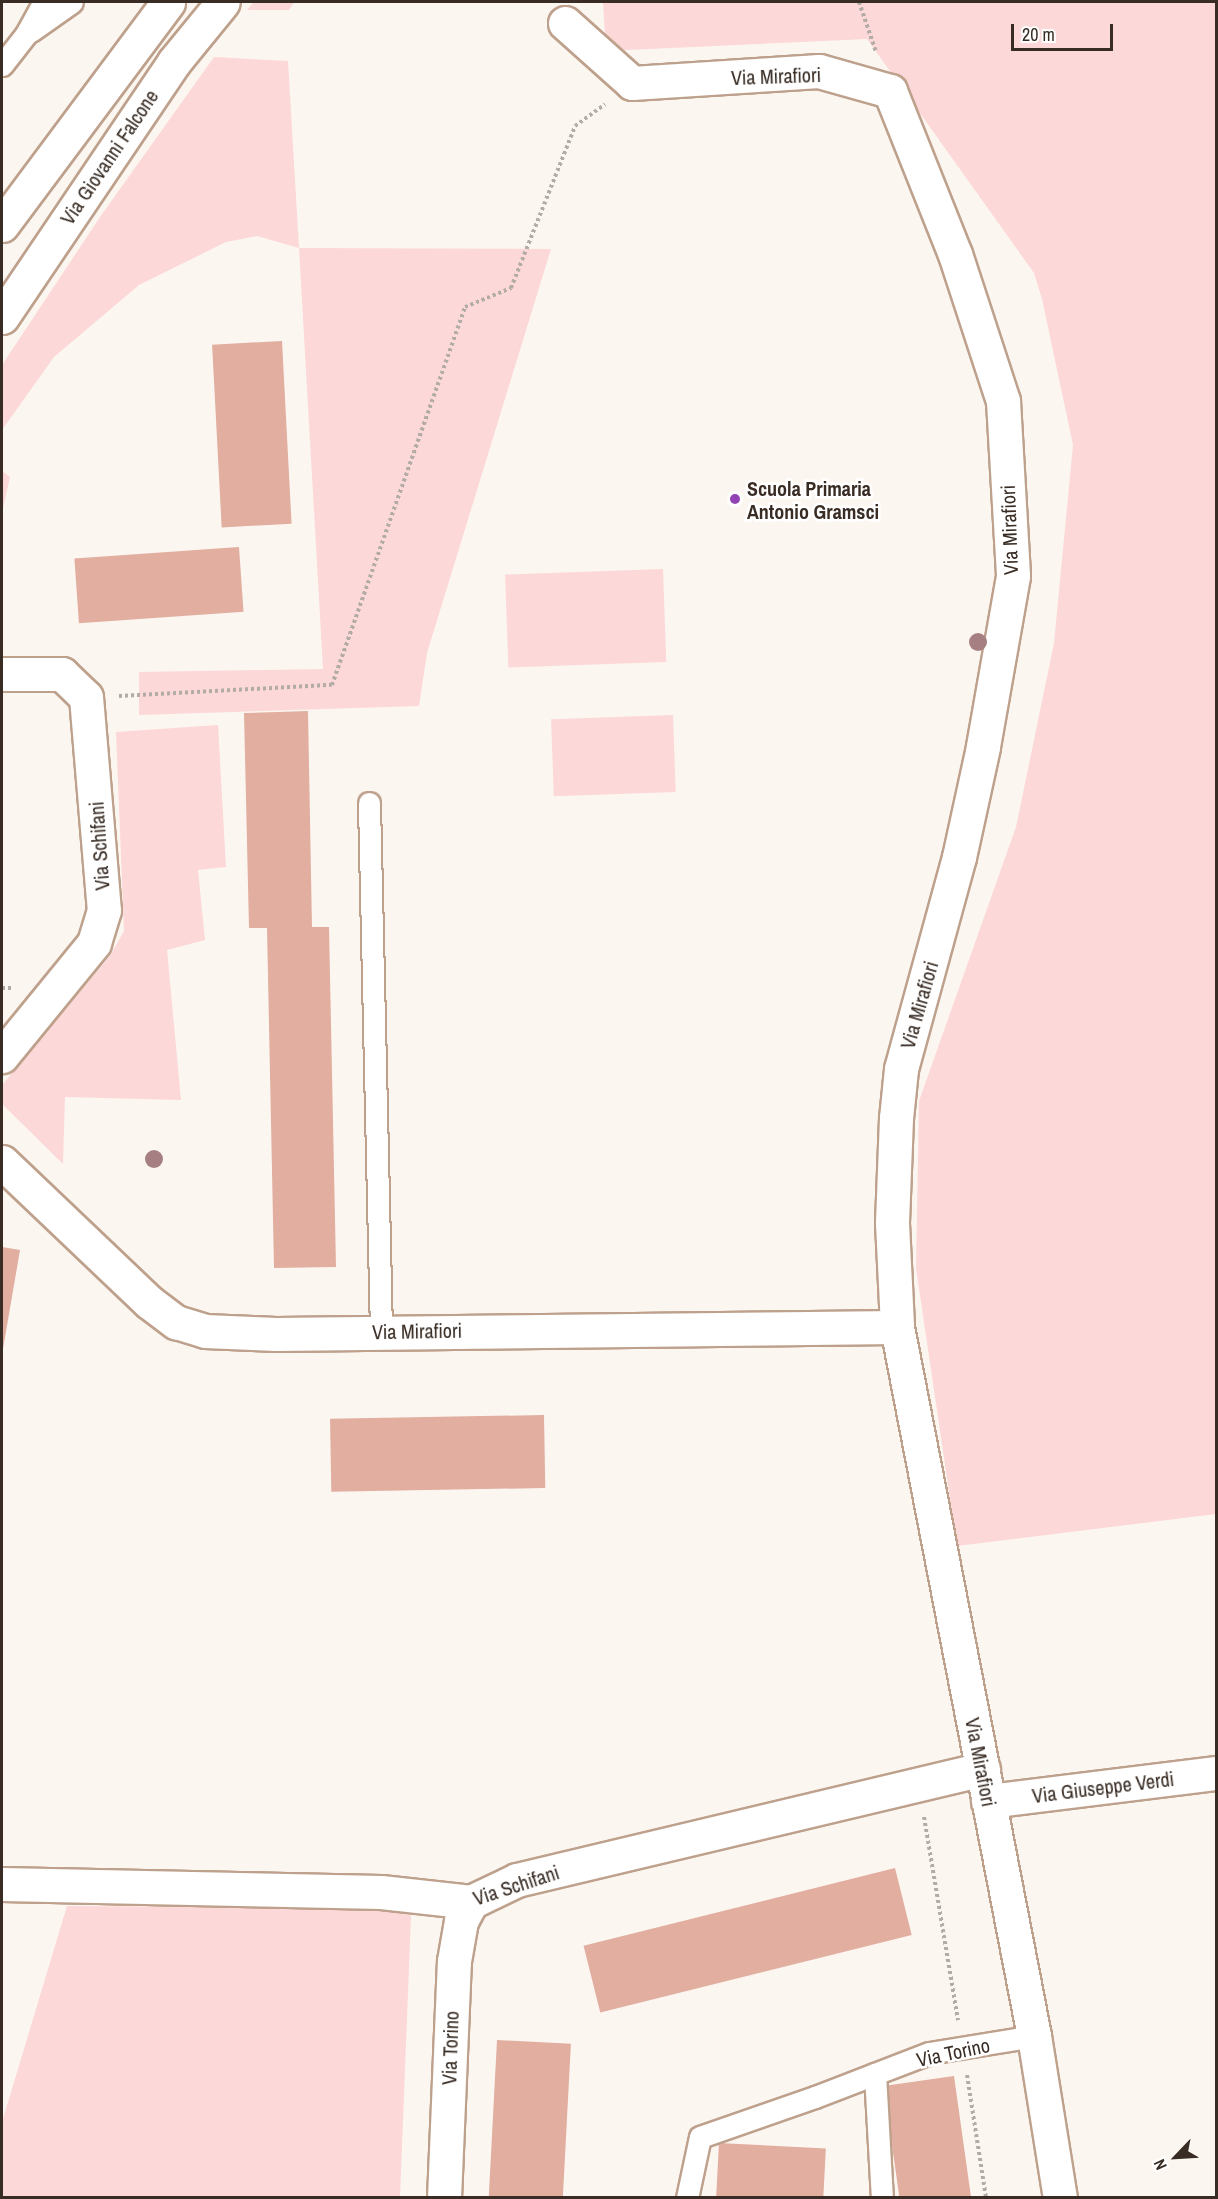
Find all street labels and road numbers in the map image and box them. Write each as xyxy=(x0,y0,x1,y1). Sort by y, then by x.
street label: Via Mirafiori xyxy=(731,62,821,90)
street label: Via Giovanni Falcone xyxy=(55,85,163,229)
street label: Via Mirafiori xyxy=(995,485,1023,575)
street label: Via Schifani xyxy=(84,801,114,891)
street label: Via Mirafiori xyxy=(895,958,943,1052)
street label: Via Mirafiori xyxy=(372,1318,462,1344)
street label: Via Mirafiori xyxy=(961,1716,1001,1808)
street label: Via Giuseppe Verdi xyxy=(1031,1766,1175,1808)
street label: Via Schifani xyxy=(470,1860,562,1910)
street label: Via Torino xyxy=(437,2010,463,2086)
street label: Via Torino xyxy=(914,2033,992,2071)

